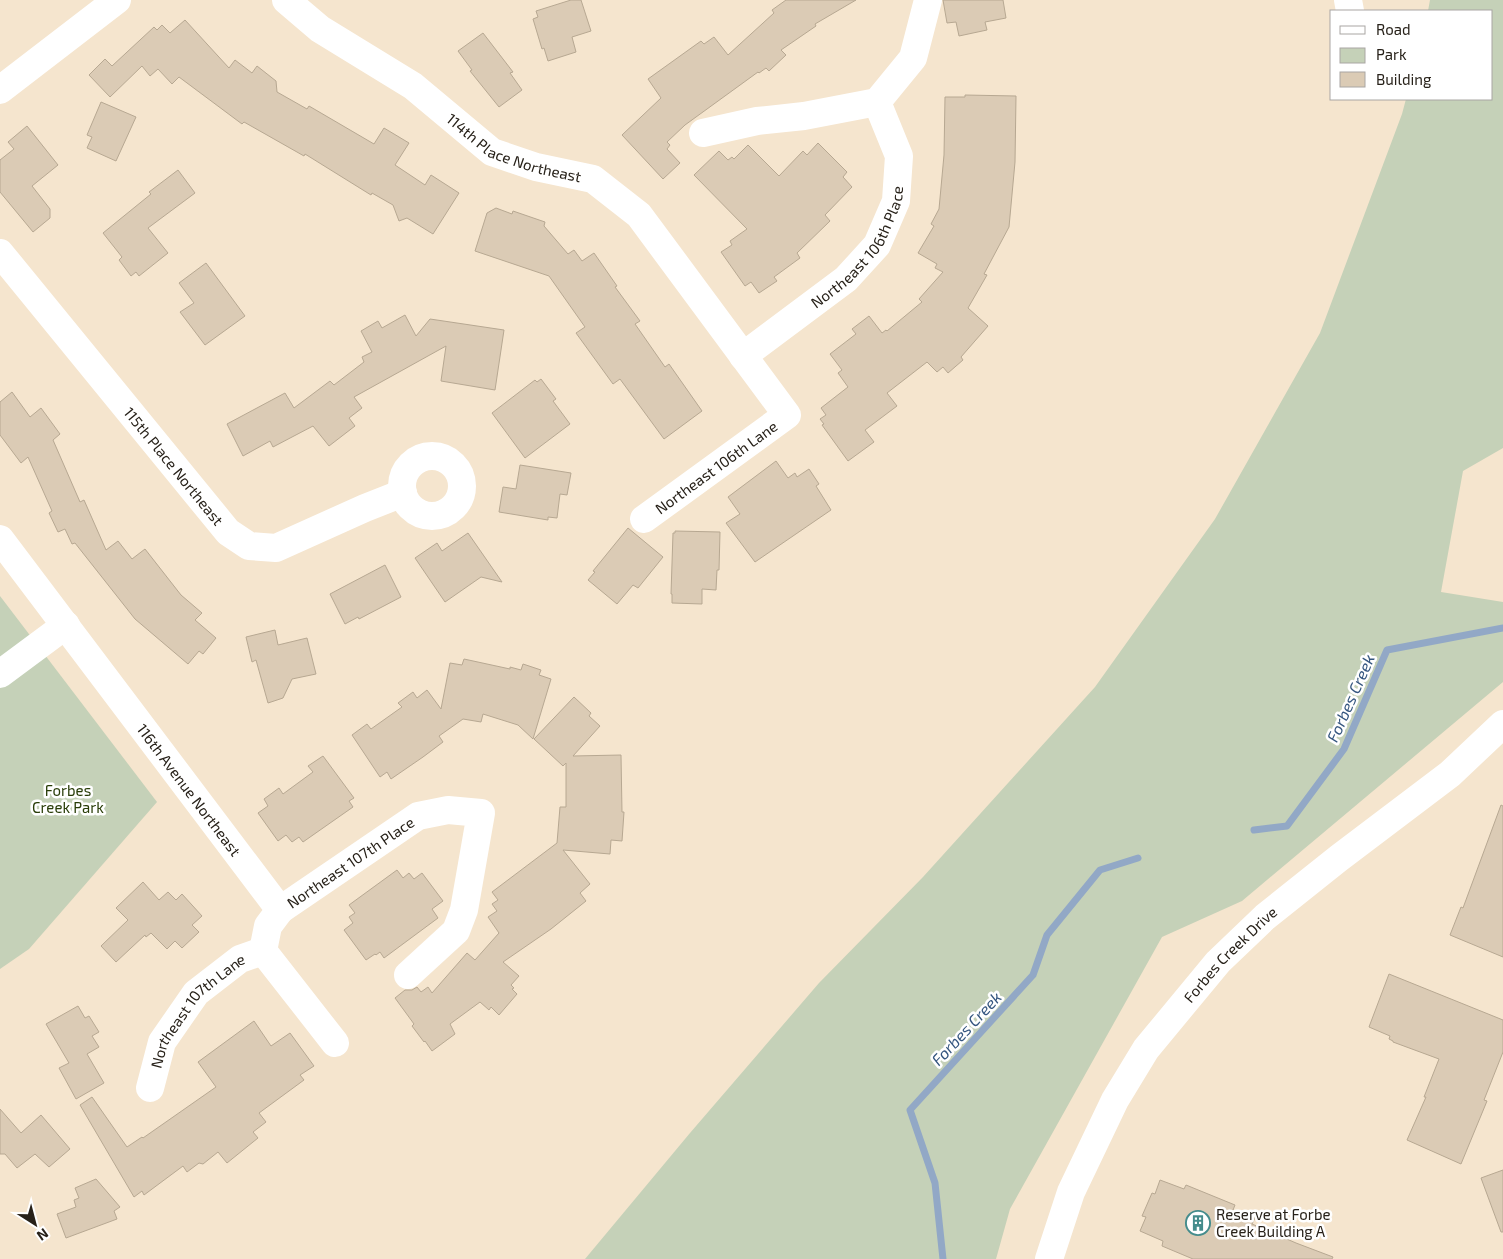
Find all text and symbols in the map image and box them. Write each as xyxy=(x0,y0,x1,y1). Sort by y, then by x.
legend xyxy=(1330,10,1493,100)
text: Road xyxy=(1376,20,1411,38)
text: Park xyxy=(1376,45,1407,63)
text: Building xyxy=(1376,70,1432,88)
street label: 114th Place Northeast xyxy=(443,109,583,185)
street label: Northeast 106th Place xyxy=(807,186,906,311)
street label: 115th Place Northeast xyxy=(120,403,228,529)
street label: Northeast 106th Lane xyxy=(651,417,781,517)
water label: Forbes Creek xyxy=(1322,651,1378,745)
street label: 116th Avenue Northeast xyxy=(134,720,245,859)
park label: Forbes Creek Park xyxy=(32,781,104,816)
street label: Northeast 107th Place xyxy=(283,813,417,912)
street label: Forbes Creek Drive xyxy=(1179,902,1280,1006)
street label: Northeast 107th Lane xyxy=(147,949,247,1070)
water label: Forbes Creek xyxy=(927,987,1005,1069)
north arrow xyxy=(10,1199,60,1249)
place label: Reserve at Forbe Creek Building A xyxy=(1216,1205,1330,1240)
building icon: Reserve at Forbe Creek Building A xyxy=(1185,1210,1211,1236)
text: N xyxy=(34,1225,52,1245)

